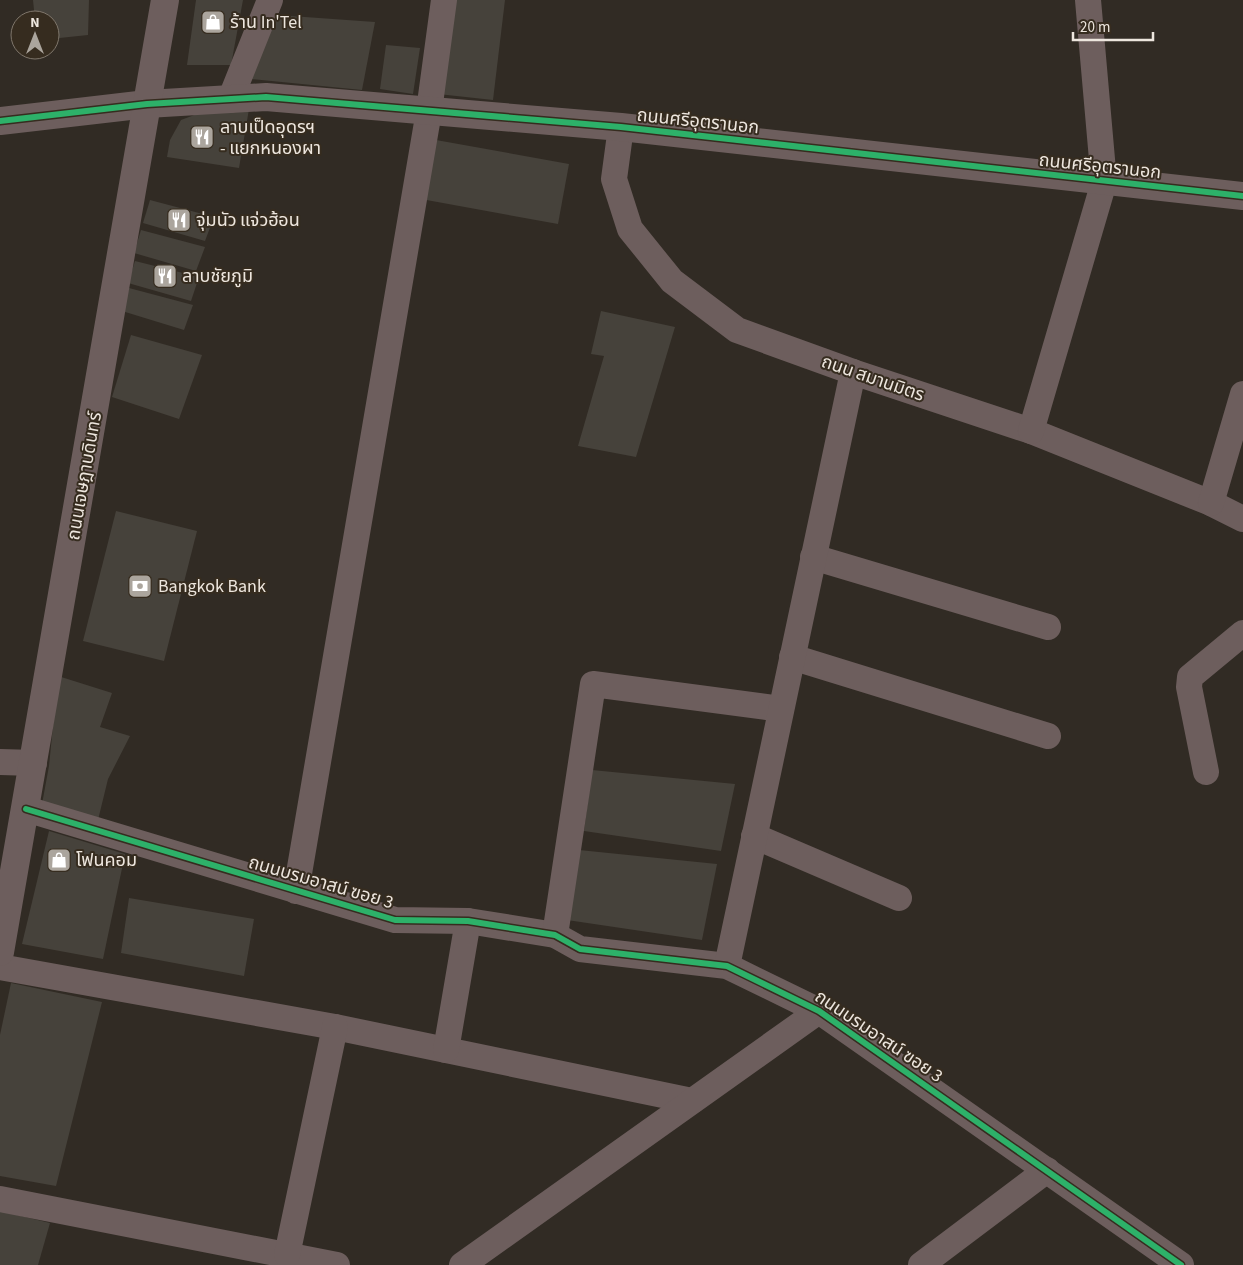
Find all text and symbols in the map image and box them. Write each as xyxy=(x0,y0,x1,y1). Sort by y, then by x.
shop icon: ร้าน In'Tel xyxy=(200,9,226,35)
north arrow xyxy=(10,10,60,60)
place label: ร้าน In'Tel xyxy=(230,10,302,35)
scale bar xyxy=(1073,10,1153,42)
text: N xyxy=(30,13,40,33)
text: 20 m xyxy=(1080,17,1110,38)
street label: ถนนศรีอุตรานอก xyxy=(635,103,760,140)
place label: ลาบเป็ดอุดรฯ - แยกหนองผา xyxy=(220,115,321,161)
restaurant icon: ลาบเป็ดอุดรฯ - แยกหนองผา xyxy=(189,124,215,150)
street label: ถนนศรีอุตรานอก xyxy=(1037,148,1162,185)
restaurant icon: จุ่มนัว แจ่วฮ้อน xyxy=(166,207,192,233)
place label: จุ่มนัว แจ่วฮ้อน xyxy=(196,208,300,233)
restaurant icon: ลาบชัยภูมิ xyxy=(152,263,178,289)
place label: ลาบชัยภูมิ xyxy=(182,264,253,289)
street label: ถนน สมานมิตร xyxy=(818,349,928,408)
street label: ถนนเจษฎาบดินทร์ xyxy=(61,409,108,542)
bank icon: Bangkok Bank xyxy=(127,573,153,599)
place label: Bangkok Bank xyxy=(158,574,266,599)
shop icon: โฟนคอม xyxy=(46,847,72,873)
place label: โฟนคอม xyxy=(76,848,137,873)
street label: ถนนบรมอาสน์ ฃอย 3 xyxy=(245,850,396,915)
street label: ถนนบรมอาสน์ ฃอย 3 xyxy=(810,984,948,1089)

